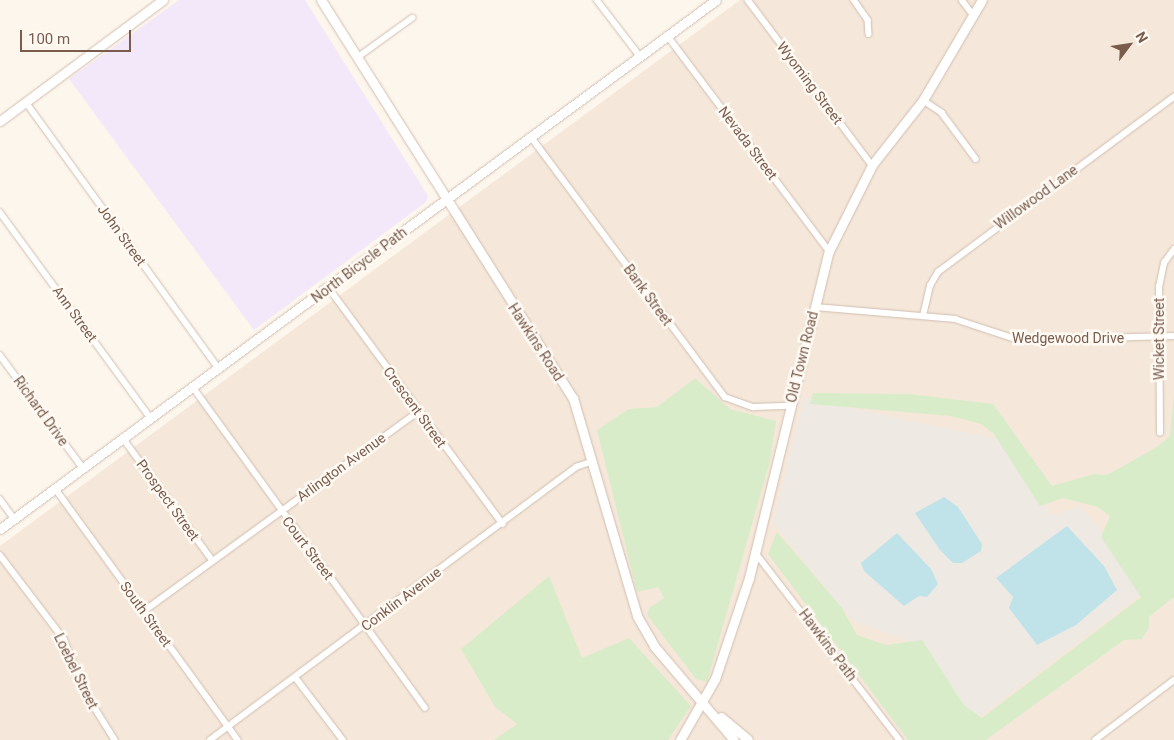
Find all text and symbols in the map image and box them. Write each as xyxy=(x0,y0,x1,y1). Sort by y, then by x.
scale bar xyxy=(22,20,134,52)
north arrow xyxy=(1104,20,1154,70)
text: N xyxy=(1132,29,1151,46)
text: 100 m xyxy=(28,30,70,48)
street label: Wyoming Street xyxy=(774,39,846,127)
street label: Nevada Street xyxy=(715,103,781,183)
street label: Willowood Lane xyxy=(991,161,1081,233)
street label: John Street xyxy=(94,201,150,269)
street label: North Bicycle Path xyxy=(308,224,410,306)
street label: Bank Street xyxy=(620,261,676,329)
street label: Ann Street xyxy=(49,283,101,345)
street label: Wicket Street xyxy=(1151,298,1167,380)
street label: Hawkins Road xyxy=(505,300,567,384)
street label: Old Town Road xyxy=(782,309,822,405)
street label: Wedgewood Drive xyxy=(1012,330,1124,346)
street label: Crescent Street xyxy=(380,363,450,451)
street label: Richard Drive xyxy=(10,373,72,449)
street label: Arlington Avenue xyxy=(293,429,389,505)
street label: Prospect Street xyxy=(133,456,203,544)
street label: Court Street xyxy=(279,513,337,583)
street label: Conklin Avenue xyxy=(358,563,444,635)
street label: South Street xyxy=(117,578,175,650)
street label: Hawkins Path xyxy=(795,606,861,684)
street label: Loebel Street xyxy=(50,630,102,712)

